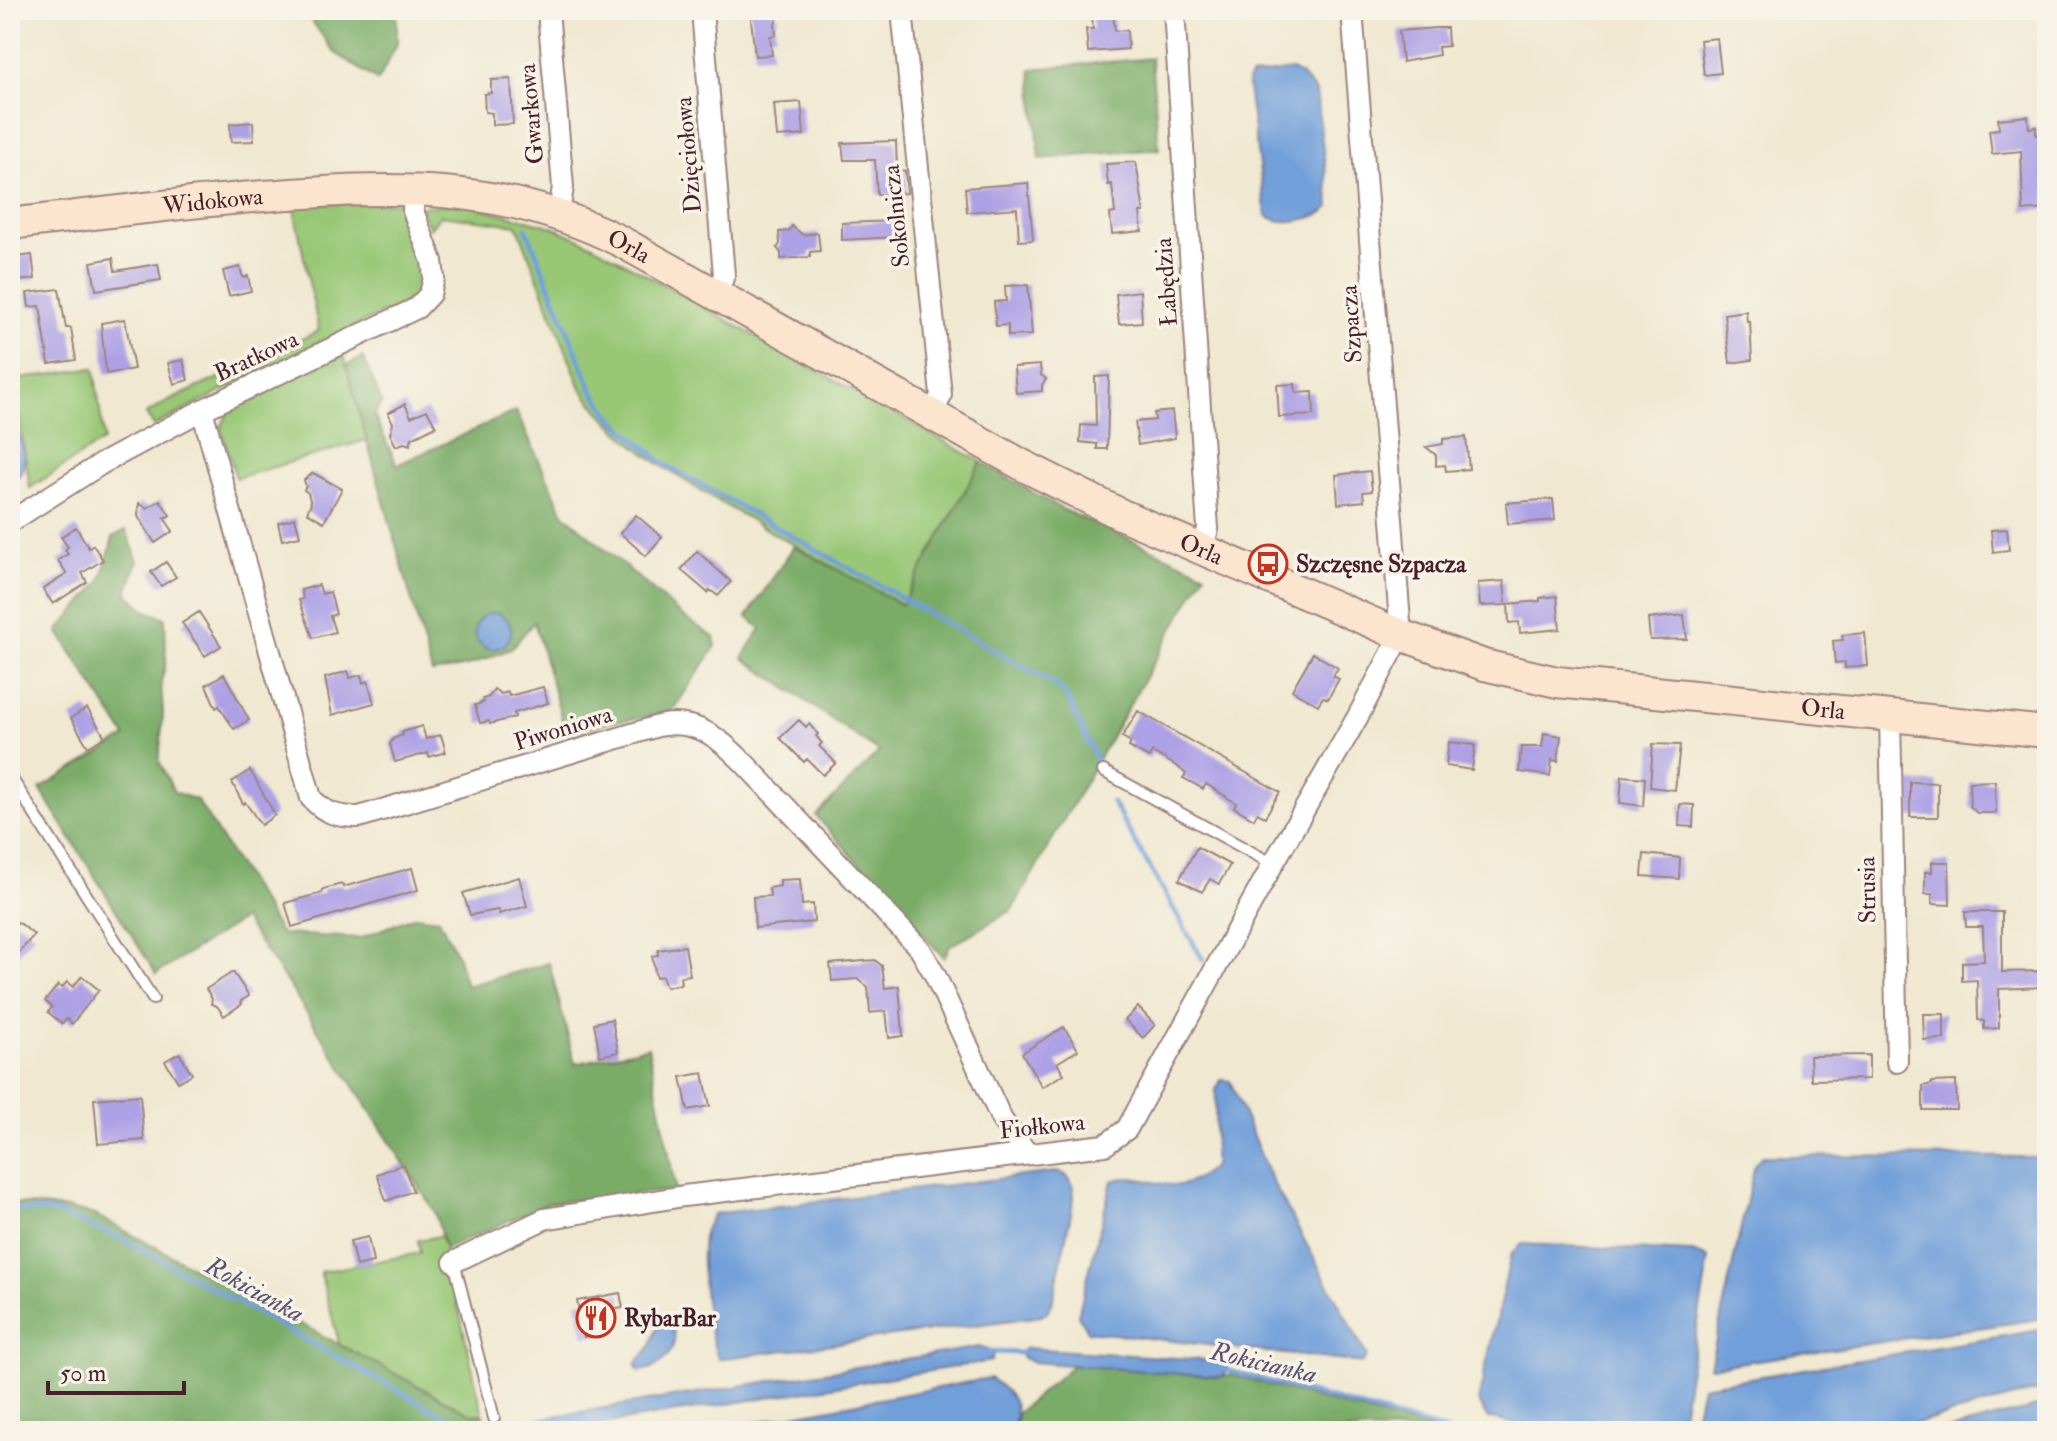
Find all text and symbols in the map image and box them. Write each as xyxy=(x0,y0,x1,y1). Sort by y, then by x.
street label: Gwarkowa xyxy=(512,61,551,165)
street label: Dzięciołowa xyxy=(668,94,709,215)
street label: Sokolnicza xyxy=(876,162,917,269)
street label: Widokowa xyxy=(160,181,265,222)
street label: Orla xyxy=(602,222,657,271)
street label: Łabędzia xyxy=(1148,235,1185,327)
street label: Szpacza xyxy=(1333,283,1370,364)
street label: Bratkowa xyxy=(209,323,304,389)
street label: Orla xyxy=(1175,526,1229,573)
bus stop icon: Szczęsne Szpacza xyxy=(1247,543,1289,585)
place label: Szczęsne Szpacza xyxy=(1296,549,1467,580)
street label: Orla xyxy=(1799,692,1848,727)
street label: Piwoniowa xyxy=(510,699,617,758)
street label: Strusia xyxy=(1851,855,1884,924)
street label: Fiołkowa xyxy=(998,1106,1087,1146)
water label: Rokicianka xyxy=(199,1249,309,1330)
restaurant icon: RybarBar xyxy=(575,1297,617,1339)
place label: RybarBar xyxy=(624,1303,717,1334)
water label: Rokicianka xyxy=(1207,1335,1320,1391)
scale bar xyxy=(48,1345,184,1395)
text: 50 m xyxy=(60,1358,107,1389)

